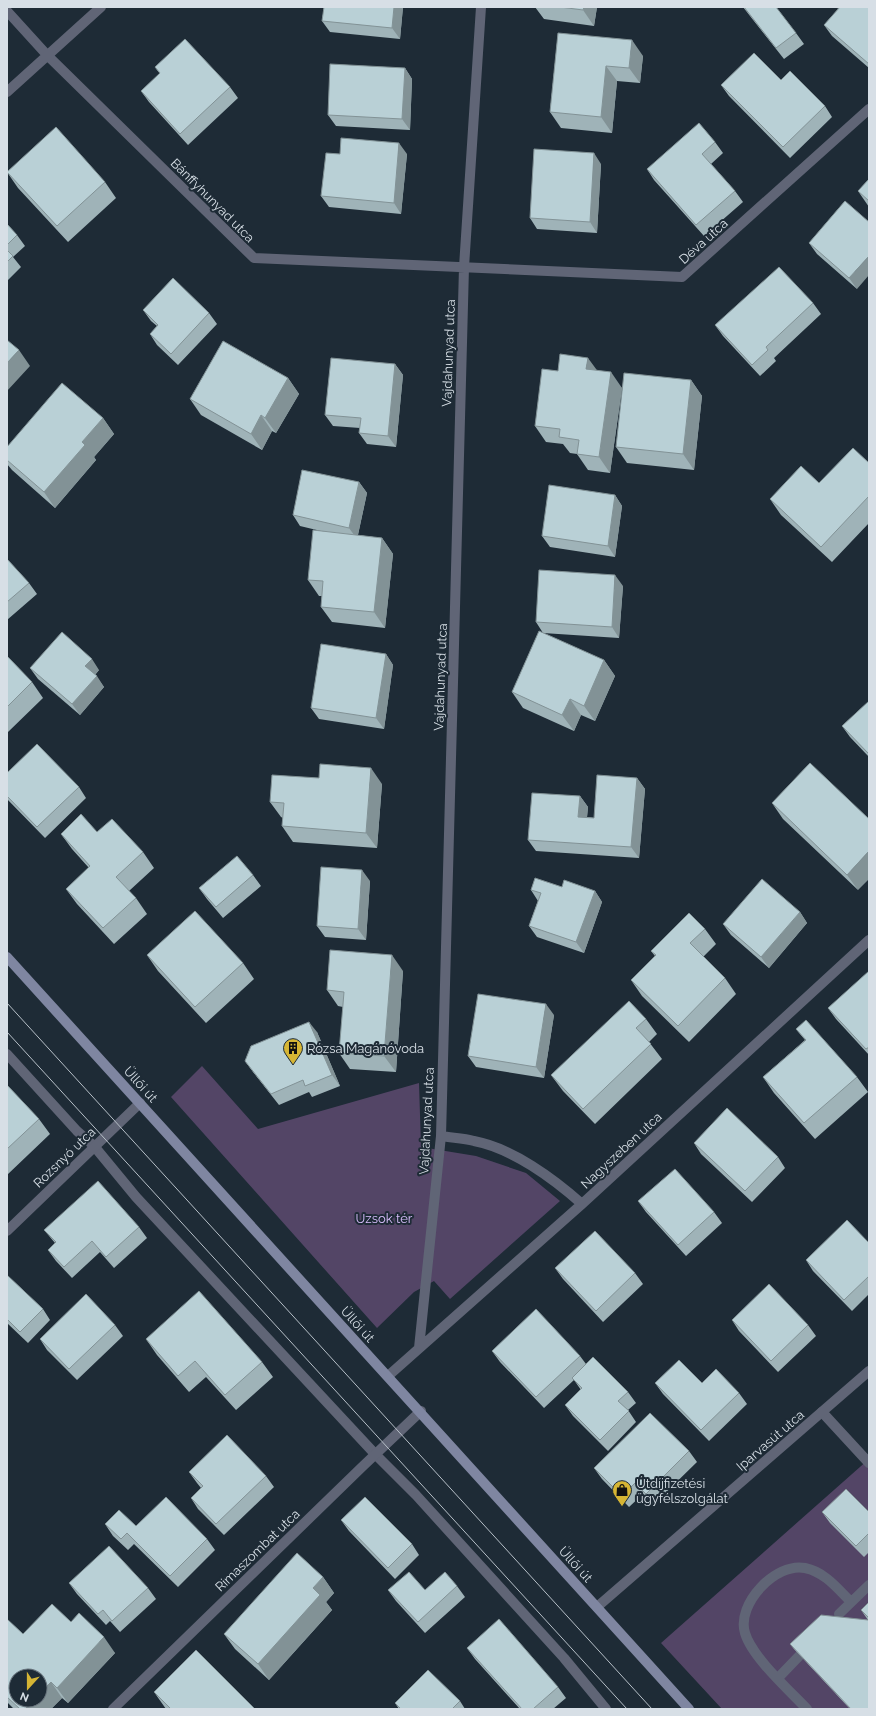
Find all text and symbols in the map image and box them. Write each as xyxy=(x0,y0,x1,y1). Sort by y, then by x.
street label: Bánffyhunyad utca xyxy=(168,155,258,245)
street label: Déva utca xyxy=(676,216,731,267)
street label: Vajdahunyad utca xyxy=(439,299,458,407)
street label: Vajdahunyad utca xyxy=(431,623,450,731)
building icon: Rózsa Magánóvoda xyxy=(282,1037,304,1065)
place label: Rózsa Magánóvoda xyxy=(307,1041,424,1056)
street label: Üllői út xyxy=(121,1063,162,1106)
street label: Vajdahunyad utca xyxy=(416,1067,437,1175)
street label: Nagyszeben utca xyxy=(578,1109,665,1192)
street label: Rozsnyó utca xyxy=(30,1124,98,1191)
park label: Uzsok tér xyxy=(356,1211,413,1226)
street label: Üllői út xyxy=(338,1303,379,1346)
street label: Iparvasút utca xyxy=(733,1407,807,1474)
place label: Útdíjfizetési ügyfélszolgálat xyxy=(636,1476,729,1506)
shop icon: Útdíjfizetési ügyfélszolgálat xyxy=(611,1479,633,1507)
street label: Rimaszombat utca xyxy=(212,1506,303,1594)
street label: Üllői út xyxy=(556,1543,597,1586)
north arrow xyxy=(8,1668,48,1708)
text: N xyxy=(18,1689,31,1704)

